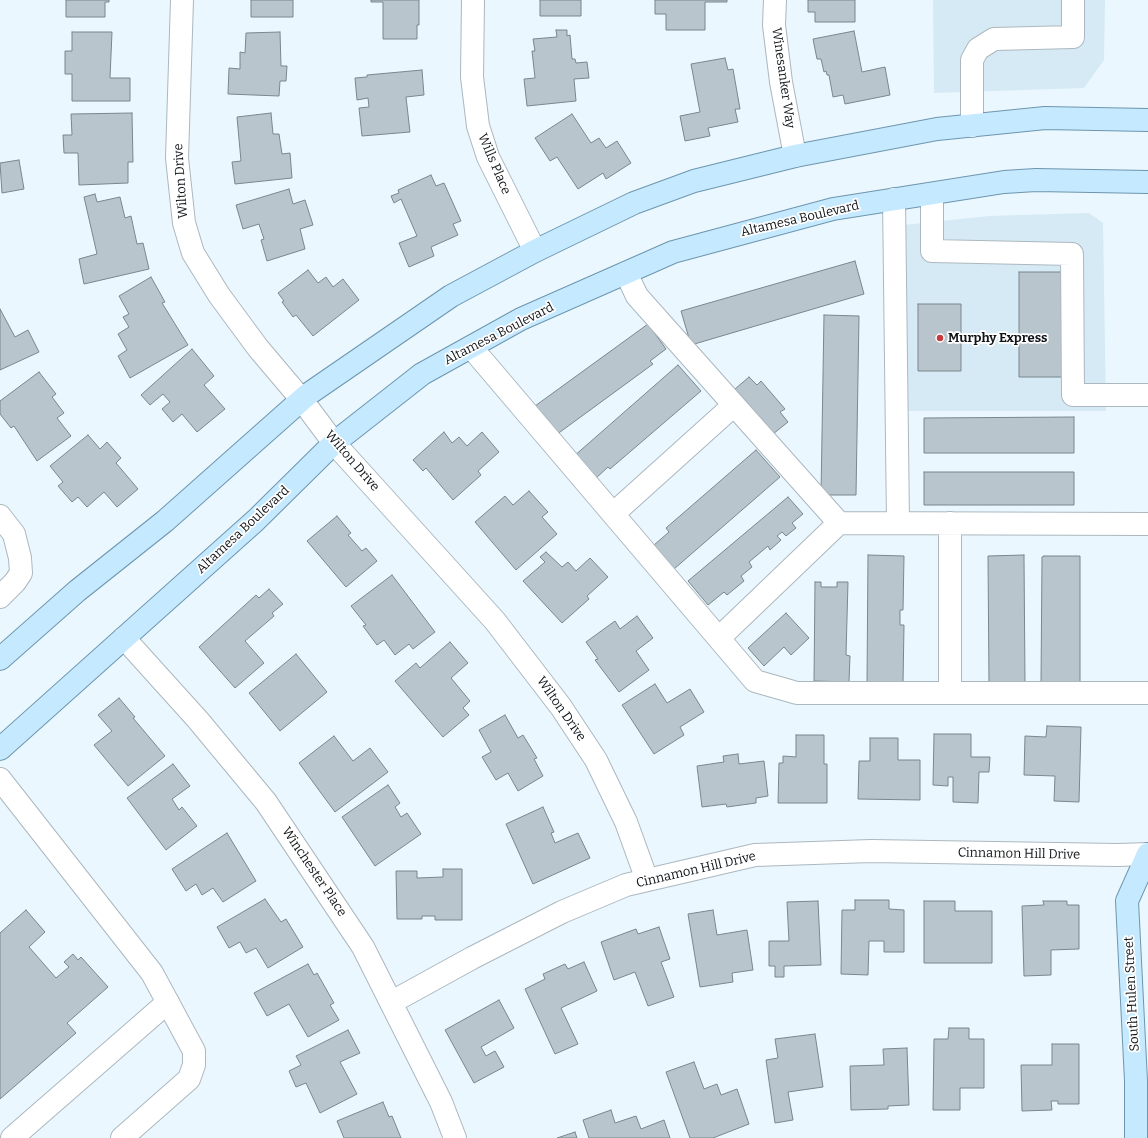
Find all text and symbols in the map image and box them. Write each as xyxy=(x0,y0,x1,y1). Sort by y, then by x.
street label: Winesanker Way xyxy=(768,27,798,129)
street label: Wills Place xyxy=(474,131,514,197)
street label: Wilton Drive xyxy=(171,143,191,219)
street label: Altamesa Boulevard xyxy=(739,198,861,240)
street label: Altamesa Boulevard xyxy=(441,300,557,368)
place label: Murphy Express xyxy=(948,330,1047,346)
marker: Murphy Express xyxy=(935,333,945,343)
street label: Wilton Drive xyxy=(321,427,383,495)
street label: Altamesa Boulevard xyxy=(193,483,293,577)
street label: Wilton Drive xyxy=(533,674,589,744)
street label: Winchester Place xyxy=(278,824,350,920)
street label: Cinnamon Hill Drive xyxy=(958,845,1080,863)
street label: Cinnamon Hill Drive xyxy=(635,849,757,891)
street label: South Hulen Street xyxy=(1121,936,1143,1052)

